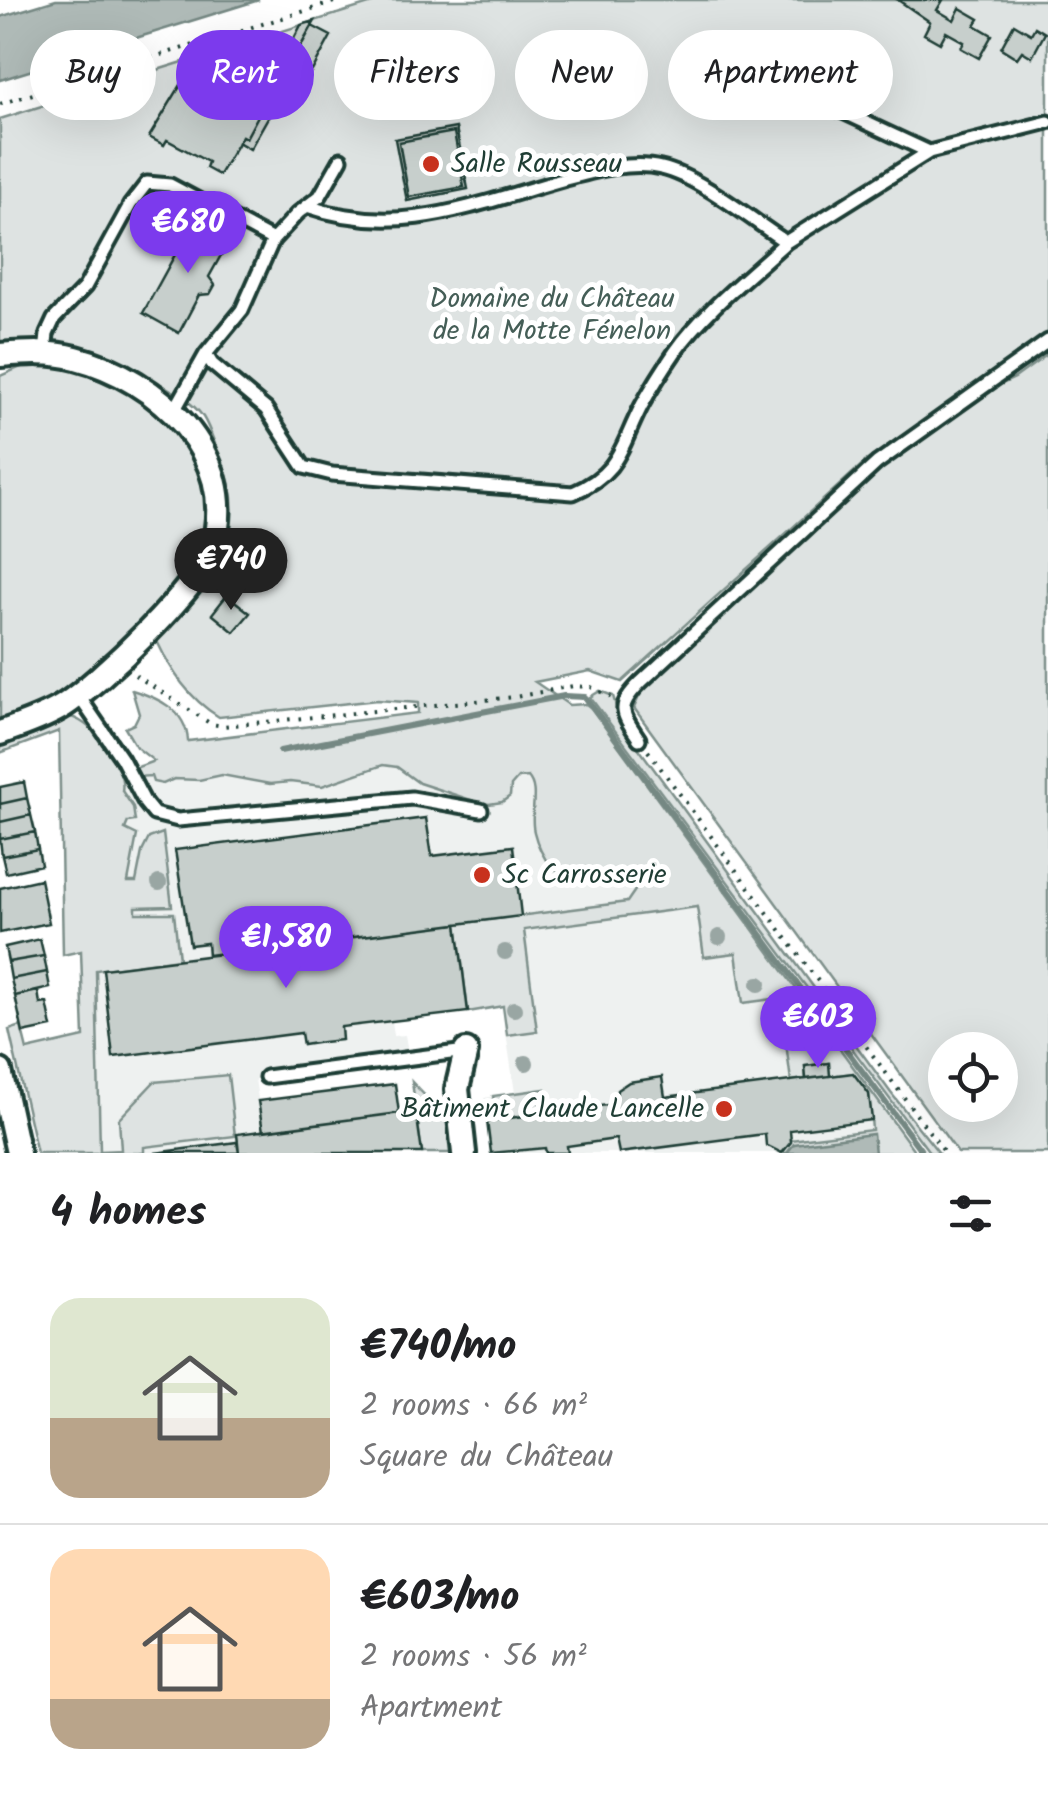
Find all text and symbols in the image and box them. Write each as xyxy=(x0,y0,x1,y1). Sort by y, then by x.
chip: Buy xyxy=(30,30,156,120)
chip: Rent xyxy=(176,30,314,120)
chip: Filters xyxy=(334,30,495,120)
chip: New xyxy=(515,30,648,120)
chip: Apartment xyxy=(668,30,893,120)
place label: Salle Rousseau xyxy=(451,142,622,187)
marker: Salle Rousseau xyxy=(420,153,442,175)
pin: €680 xyxy=(129,191,247,276)
text: €680 xyxy=(152,198,224,249)
park label: Domaine du Château de la Motte Fénelon xyxy=(429,277,675,354)
pin: €740 xyxy=(172,528,290,613)
text: €740 xyxy=(196,535,266,586)
place label: Sc Carrosserie xyxy=(502,853,667,898)
marker: Sc Carrosserie xyxy=(471,864,493,886)
pin: €1,580 xyxy=(205,906,367,991)
text: €1,580 xyxy=(241,913,331,964)
pin: €603 xyxy=(759,986,877,1071)
text: €603 xyxy=(782,993,854,1044)
map controls xyxy=(928,1032,1018,1122)
button: locate xyxy=(928,1032,1018,1122)
place label: Bâtiment Claude Lancelle xyxy=(401,1087,704,1132)
marker: Bâtiment Claude Lancelle xyxy=(713,1098,735,1120)
text: 4 homes xyxy=(50,1180,206,1247)
icon: filters xyxy=(943,1186,998,1241)
text: €740/mo xyxy=(360,1314,516,1381)
icon: home xyxy=(130,1338,250,1458)
text: 2 rooms · 66 m² xyxy=(360,1381,587,1432)
text: Square du Château xyxy=(360,1432,613,1483)
text: €603/mo xyxy=(360,1565,519,1632)
icon: home xyxy=(130,1589,250,1709)
text: 2 rooms · 56 m² xyxy=(360,1632,587,1683)
text: Apartment xyxy=(360,1683,502,1734)

